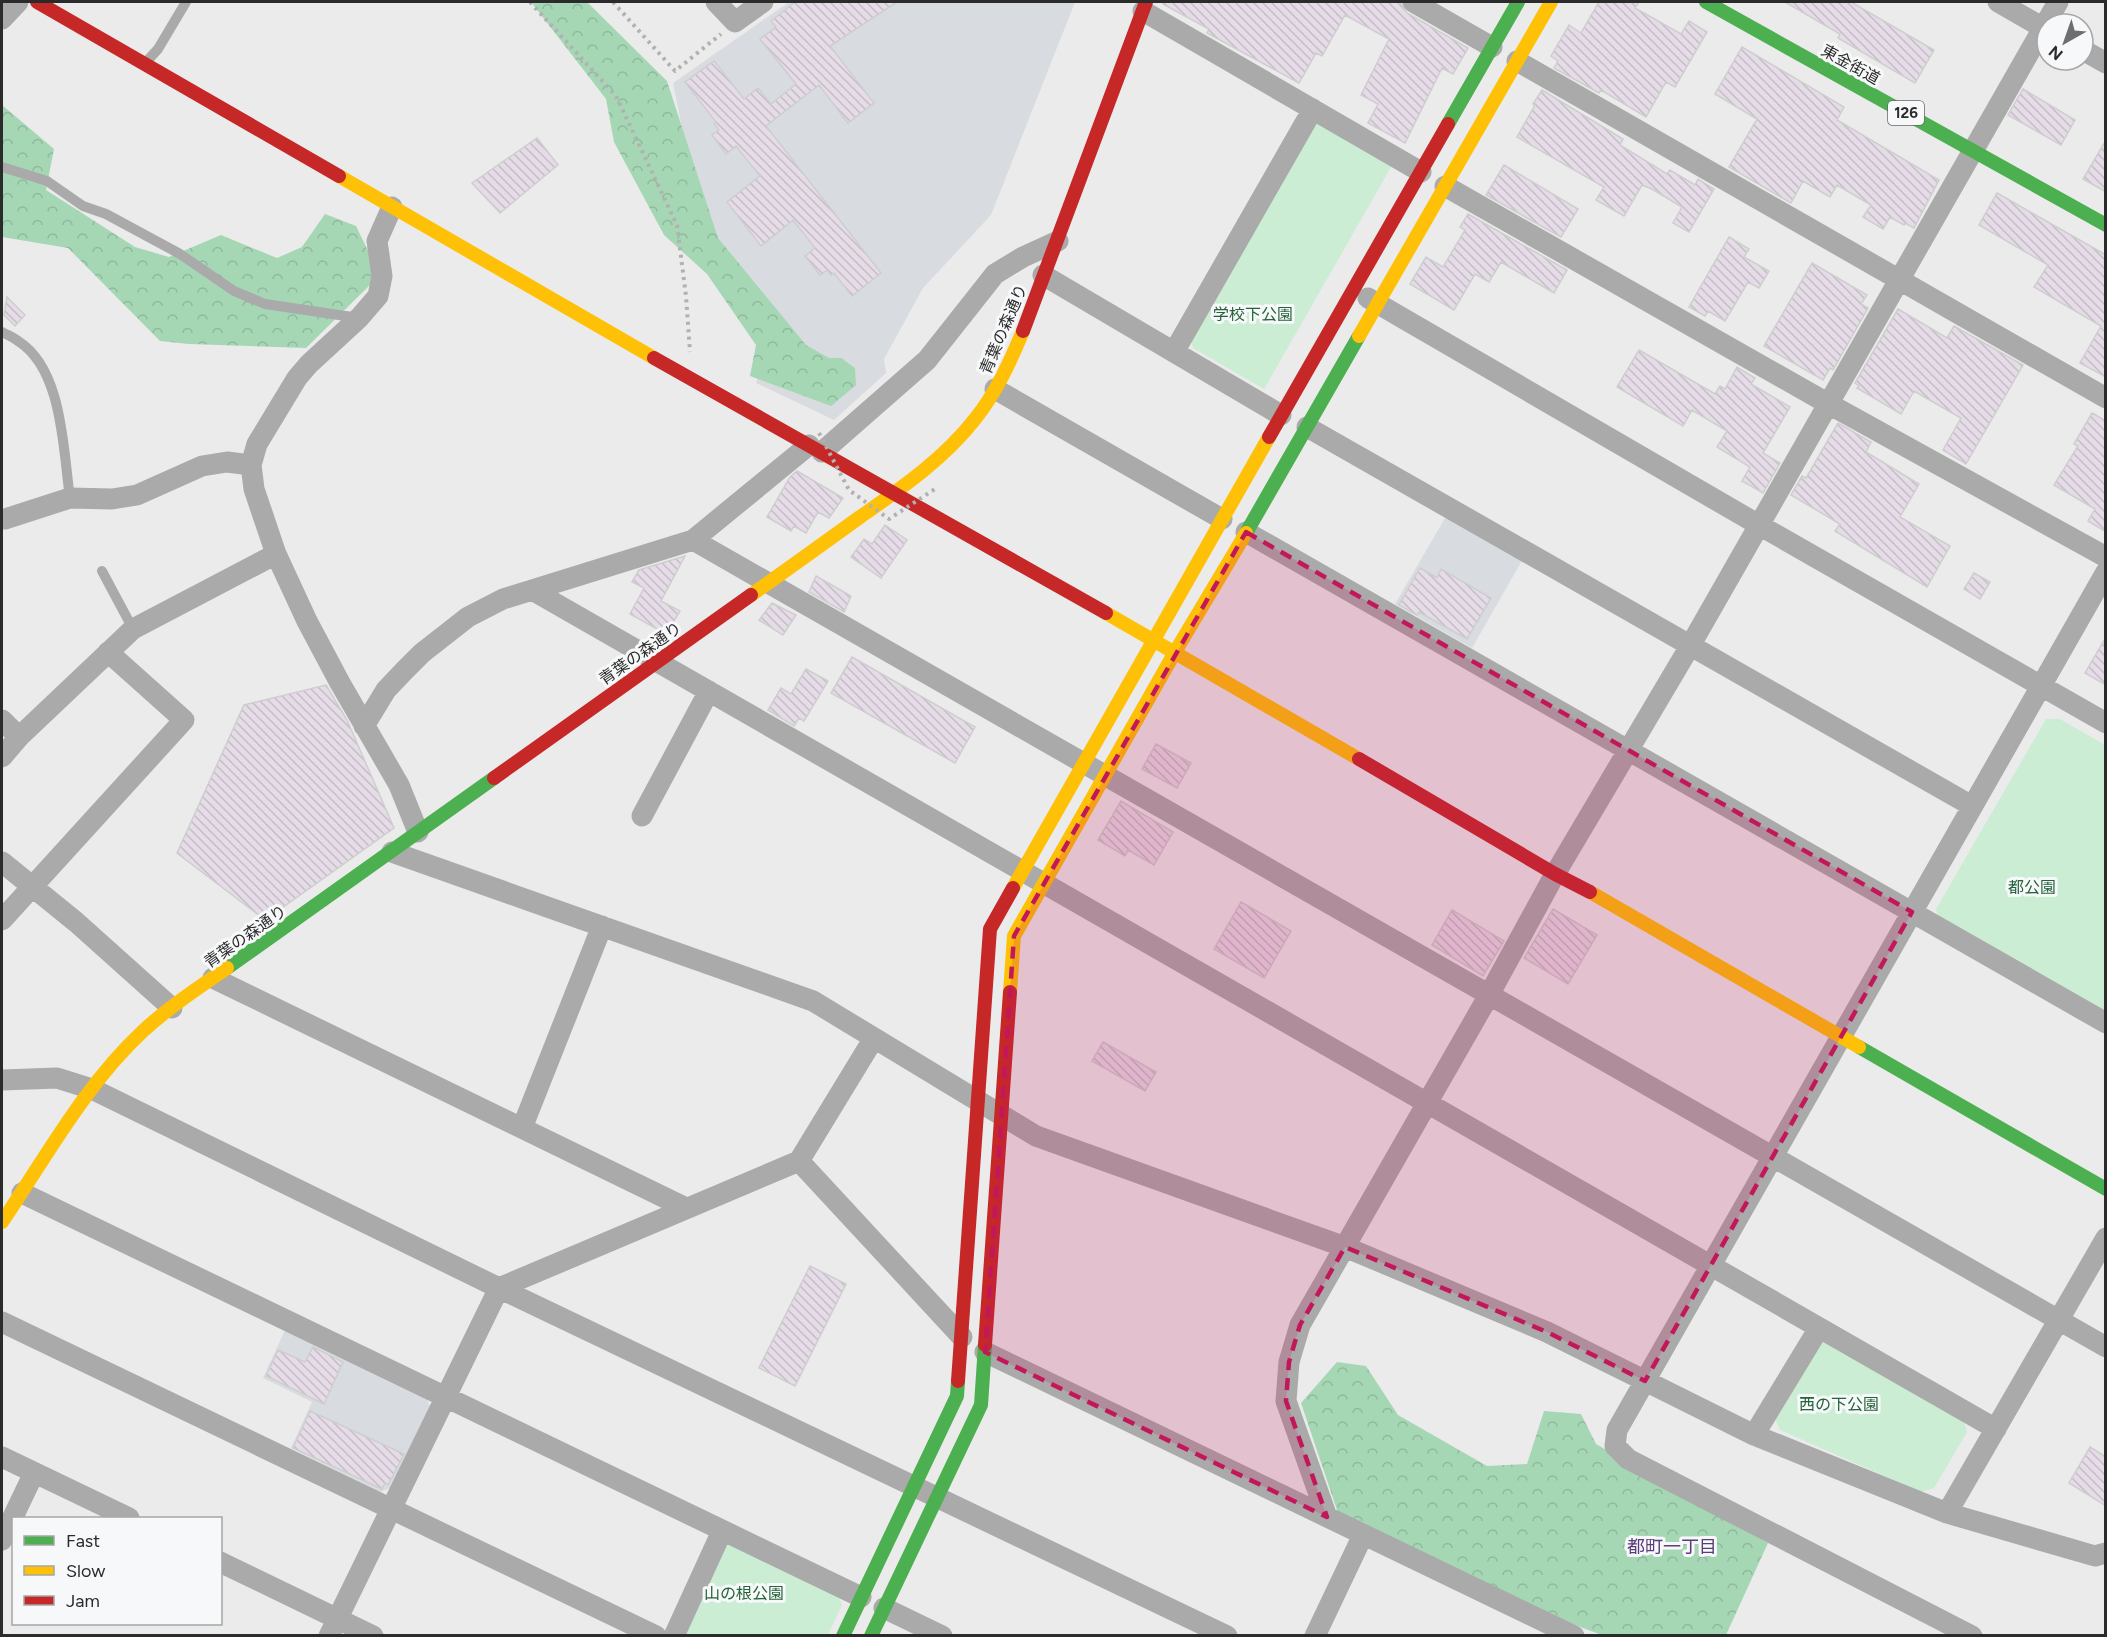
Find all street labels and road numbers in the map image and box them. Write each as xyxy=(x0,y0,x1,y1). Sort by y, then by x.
street label: 東金街道 xyxy=(1818,41,1883,88)
road number: 126 xyxy=(1888,101,1924,125)
street label: 青葉の森通り xyxy=(976,281,1031,377)
street label: 青葉の森通り xyxy=(596,618,685,689)
street label: 青葉の森通り xyxy=(201,901,290,972)

